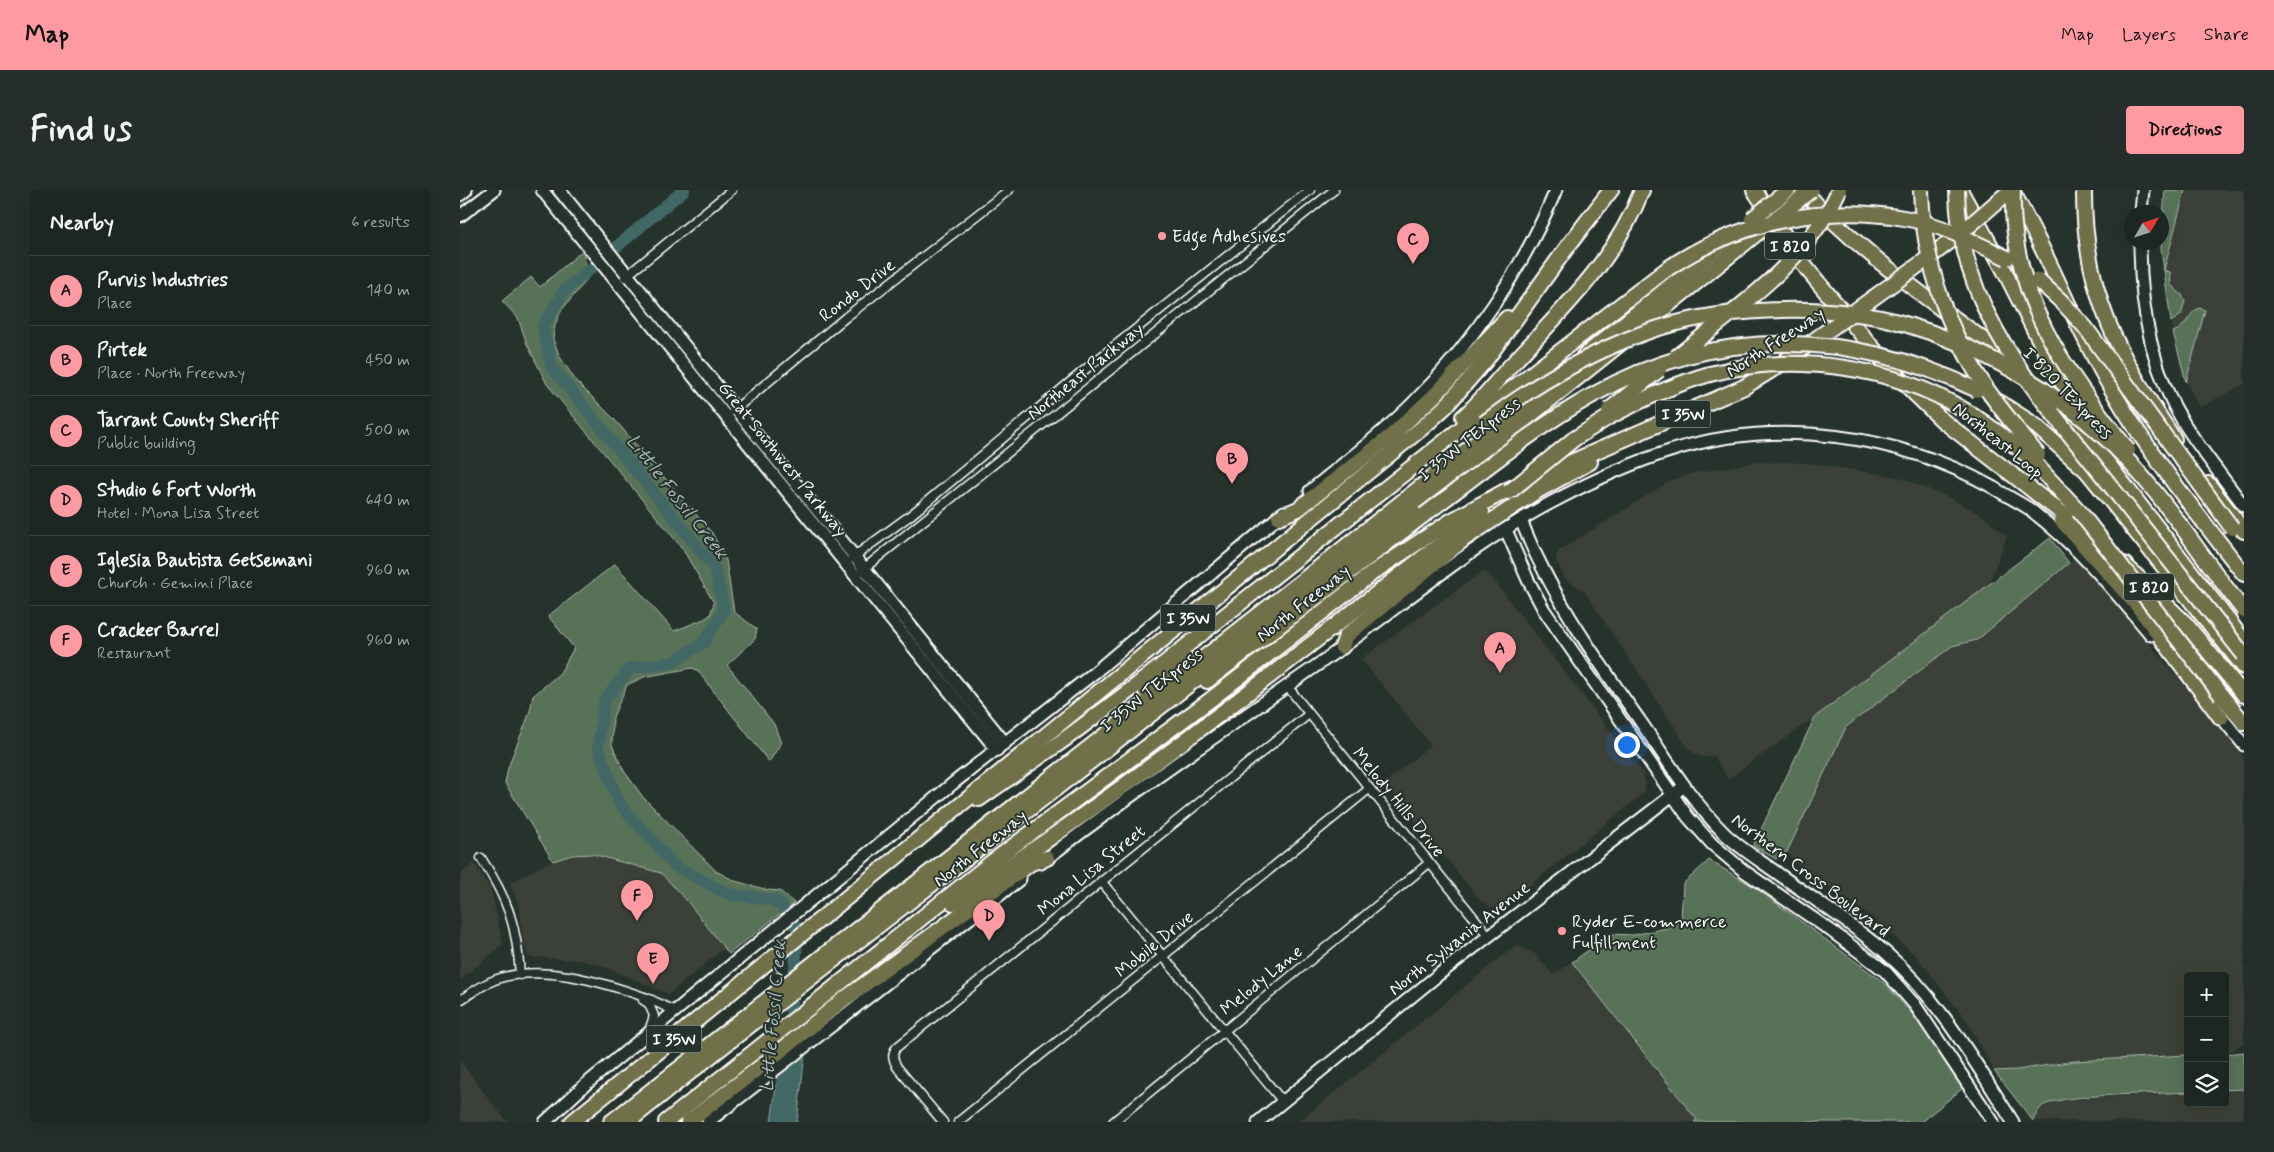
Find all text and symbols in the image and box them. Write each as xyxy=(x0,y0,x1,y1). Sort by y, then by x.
text: Map xyxy=(25,20,69,51)
text: Map xyxy=(2061,23,2094,47)
text: Layers xyxy=(2122,23,2176,47)
text: Share xyxy=(2204,23,2249,47)
button: Directions xyxy=(2126,106,2244,154)
text: Find us xyxy=(30,107,132,153)
north arrow xyxy=(2124,205,2169,250)
text: Nearby xyxy=(50,209,114,237)
text: 6 results xyxy=(351,212,410,233)
pin: C xyxy=(1397,223,1429,264)
place label: Edge Adhesives xyxy=(1172,225,1286,251)
marker: Edge Adhesives xyxy=(1156,230,1168,242)
road number: I 820 xyxy=(1765,232,1815,260)
street label: Rondo Drive xyxy=(815,253,901,328)
text: Purvis Industries xyxy=(97,268,228,293)
text: A xyxy=(61,280,71,301)
text: 140 m xyxy=(366,280,410,301)
text: Place xyxy=(97,293,132,314)
street label: North Freeway xyxy=(1722,302,1829,384)
street label: Northeast Parkway xyxy=(1023,317,1149,426)
text: Pirtek xyxy=(97,338,147,363)
street label: I 820 TEXpress xyxy=(2017,342,2118,445)
text: B xyxy=(61,350,71,371)
text: 450 m xyxy=(365,350,410,371)
text: Place · North Freeway xyxy=(97,363,245,384)
street label: Great Southwest Parkway xyxy=(712,377,852,542)
street label: I 35W TEXpress xyxy=(1413,392,1526,488)
street label: Northeast Loop xyxy=(1947,397,2048,485)
road number: I 35W xyxy=(1656,400,1710,428)
text: Tarrant County Sheriff xyxy=(97,408,279,433)
text: C xyxy=(60,420,72,441)
text: 500 m xyxy=(365,420,410,441)
water label: Little Fossil Creek xyxy=(620,429,734,566)
text: Public building xyxy=(97,433,196,454)
pin: B xyxy=(1216,443,1248,484)
text: Studio 6 Fort Worth xyxy=(97,478,256,503)
text: D xyxy=(60,490,72,511)
text: 640 m xyxy=(365,490,410,511)
text: Hotel · Mona Lisa Street xyxy=(97,503,259,524)
text: Iglesia Bautista Getsemani xyxy=(97,548,312,573)
text: E xyxy=(61,560,71,581)
text: 960 m xyxy=(367,560,410,581)
street label: North Freeway xyxy=(1252,560,1356,648)
text: Church · Gemini Place xyxy=(97,573,253,594)
road number: I 820 xyxy=(2124,574,2174,601)
road number: I 35W xyxy=(1160,604,1216,632)
text: Cracker Barrel xyxy=(97,618,219,643)
text: F xyxy=(62,630,70,651)
text: 960 m xyxy=(367,630,410,651)
pin: A xyxy=(1484,632,1516,673)
text: Restaurant xyxy=(97,643,171,664)
street label: I 35W TEXpress xyxy=(1095,643,1208,739)
your location xyxy=(1614,732,1640,758)
street label: Melody Hills Drive xyxy=(1346,743,1450,863)
street label: North Freeway xyxy=(929,805,1033,893)
street label: Northern Cross Boulevard xyxy=(1726,808,1895,943)
street label: Mona Lisa Street xyxy=(1033,820,1151,922)
street label: North Sylvania Avenue xyxy=(1384,876,1535,1002)
pin: F xyxy=(621,880,653,921)
pin: D xyxy=(973,900,1005,941)
street label: Mobile Drive xyxy=(1110,906,1199,984)
place label: Ryder E-commerce Fulfillment xyxy=(1572,910,1727,955)
marker: Ryder E-commerce Fulfillment xyxy=(1556,925,1568,937)
water label: Little Fossil Creek xyxy=(754,938,793,1093)
street label: Melody Lane xyxy=(1215,940,1308,1022)
pin: E xyxy=(637,943,669,984)
map controls xyxy=(2184,972,2229,1107)
button: + xyxy=(2184,972,2229,1017)
button: − xyxy=(2184,1017,2229,1062)
road number: I 35W xyxy=(646,1026,702,1052)
button: layers xyxy=(2184,1062,2229,1107)

